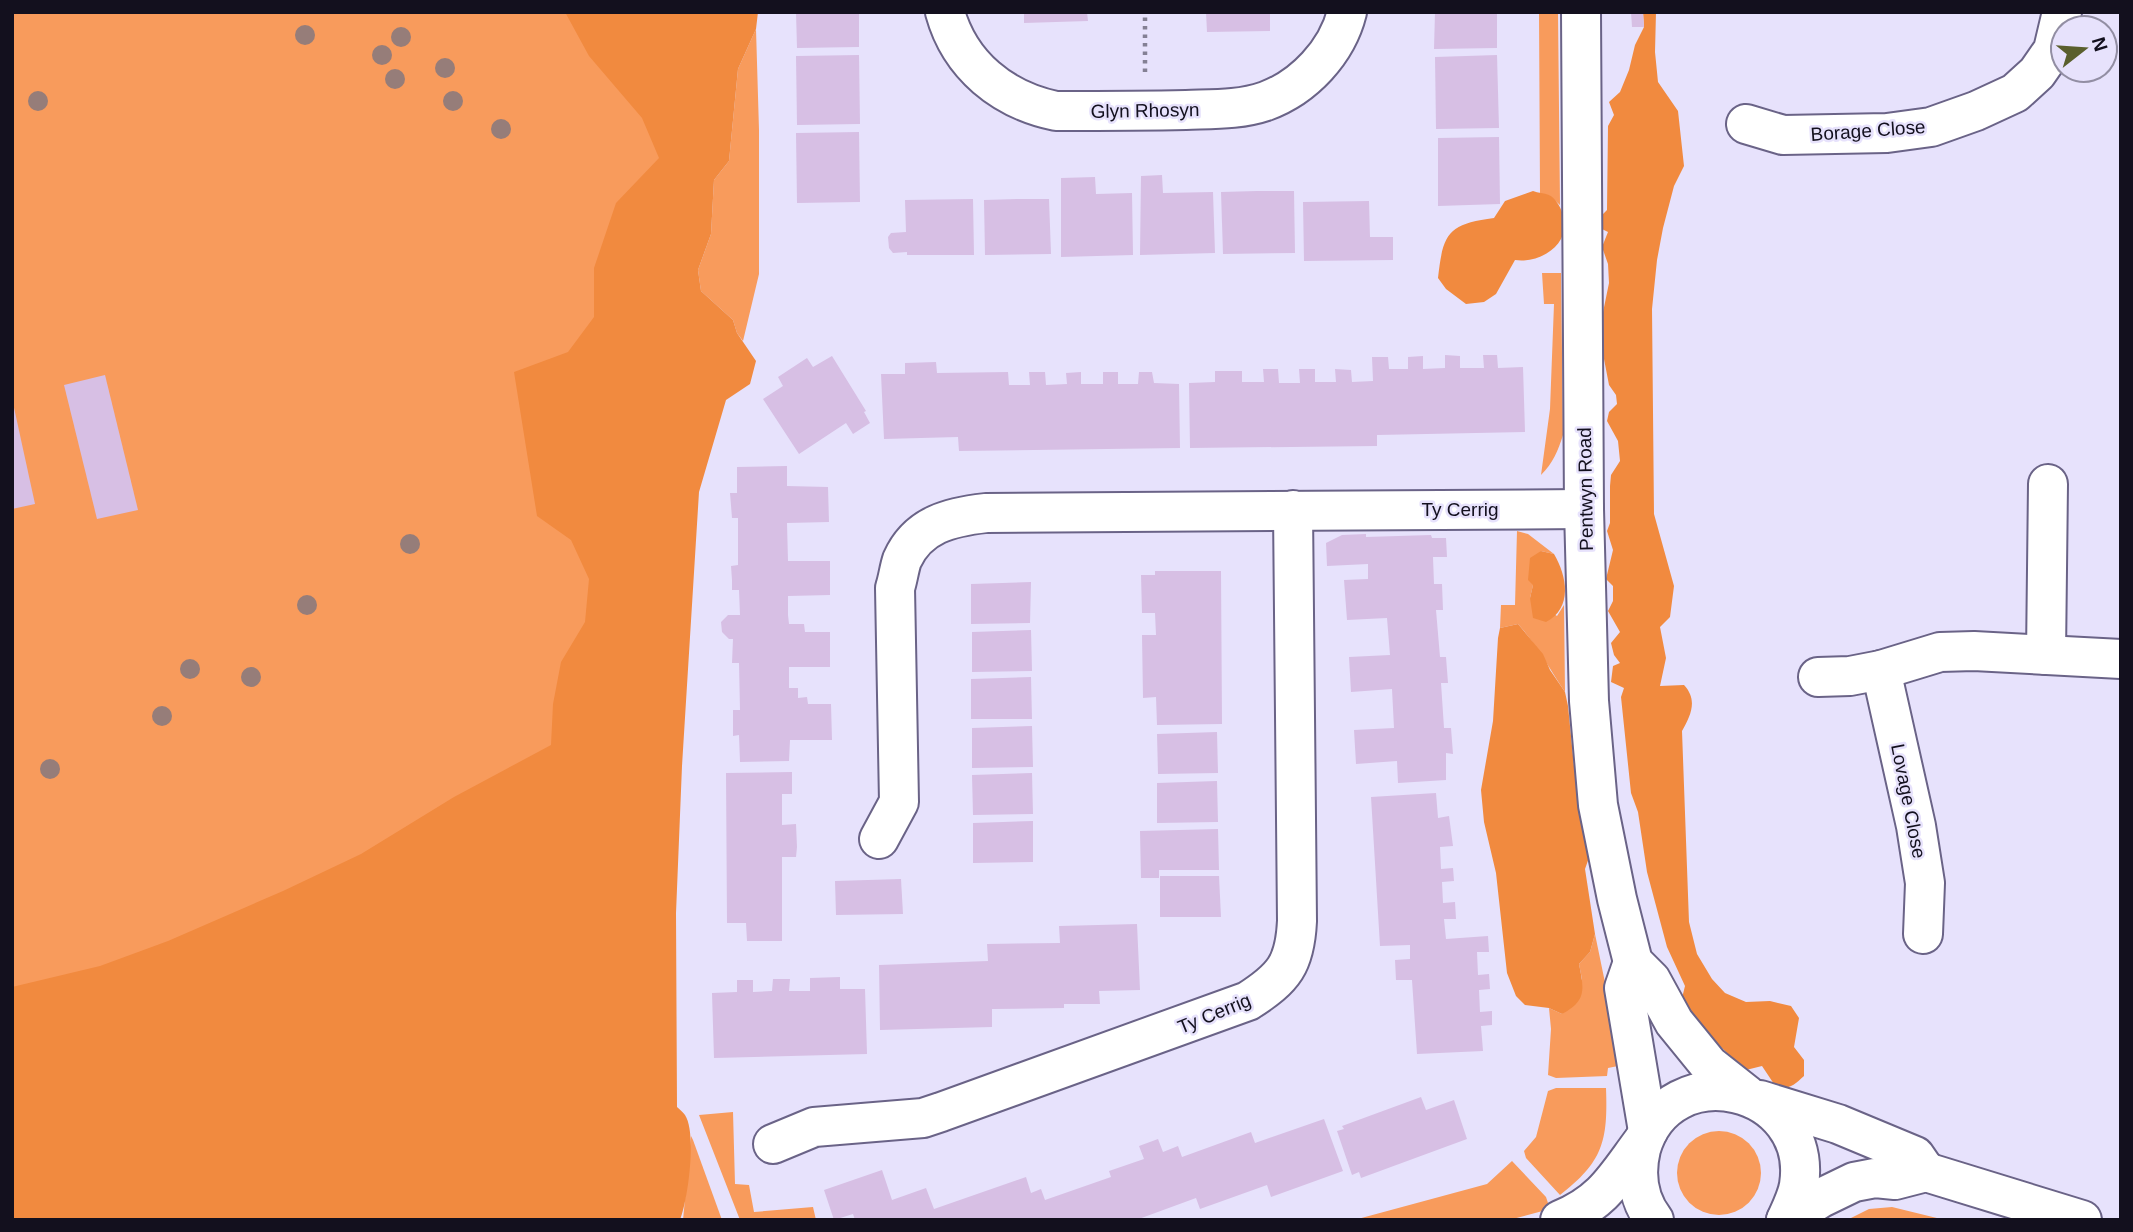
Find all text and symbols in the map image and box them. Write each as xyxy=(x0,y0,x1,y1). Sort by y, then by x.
north arrow xyxy=(2049,14,2119,84)
text: N xyxy=(2088,35,2112,54)
street label: Glyn Rhosyn xyxy=(1090,99,1200,122)
street label: Borage Close xyxy=(1810,116,1926,145)
street label: Pentwyn Road xyxy=(1574,427,1597,551)
street label: Ty Cerrig xyxy=(1421,499,1499,520)
street label: Lovage Close xyxy=(1887,742,1930,860)
street label: Ty Cerrig xyxy=(1175,989,1254,1038)

